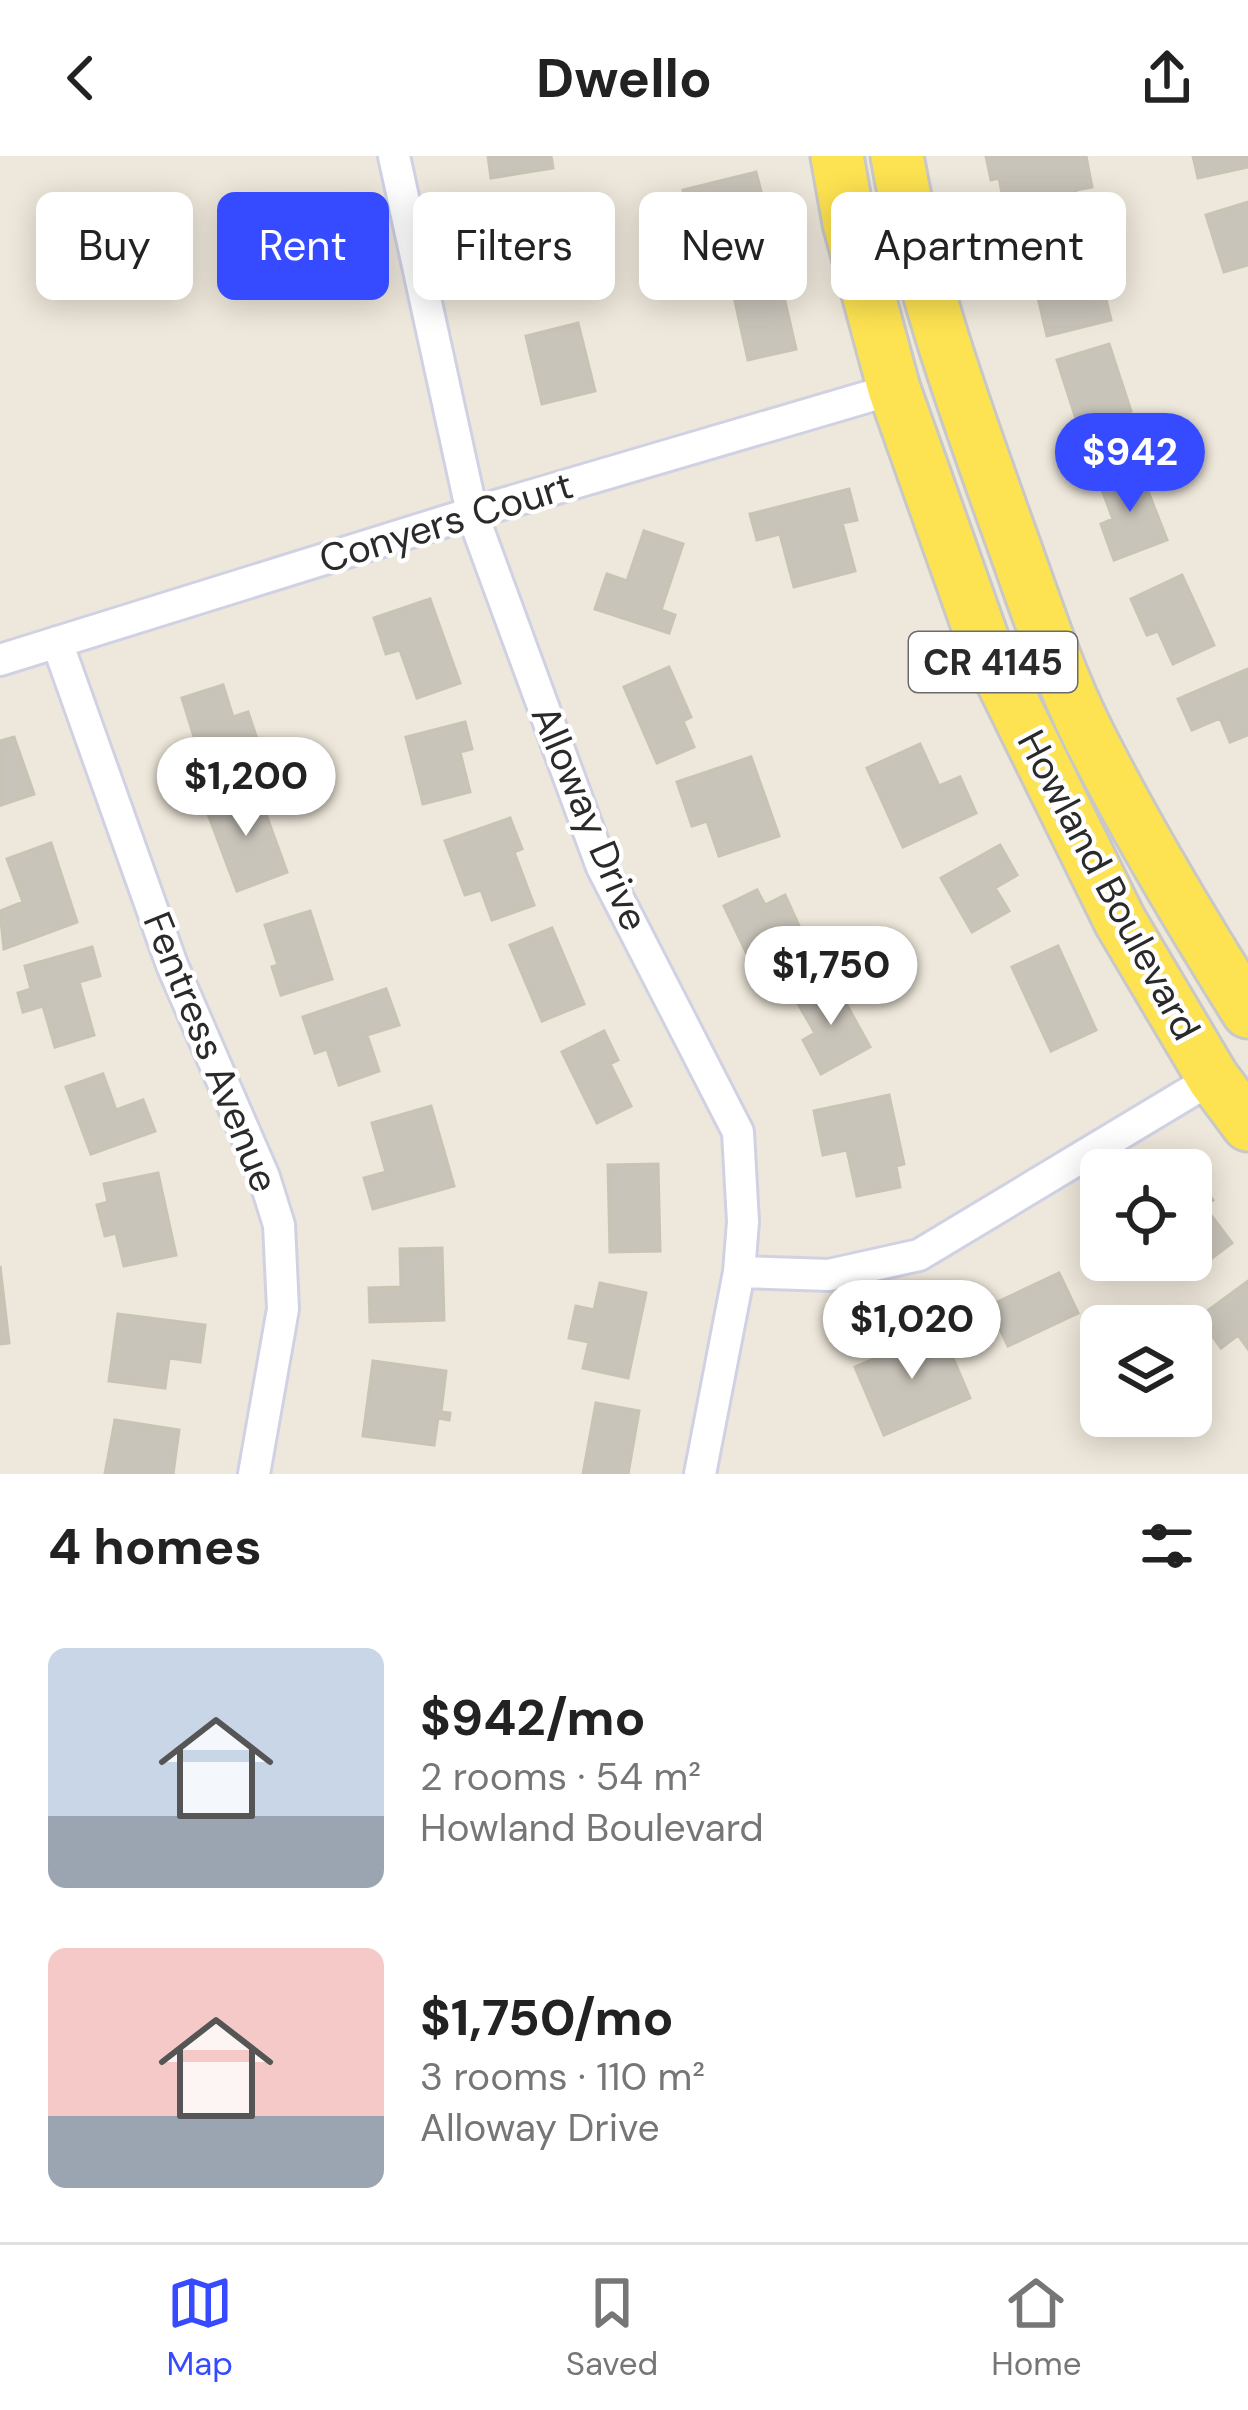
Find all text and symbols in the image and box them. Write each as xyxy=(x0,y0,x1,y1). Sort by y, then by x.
text: Dwello xyxy=(536,43,712,114)
icon: back xyxy=(48,45,114,111)
icon: share xyxy=(1134,45,1200,111)
chip: Buy xyxy=(36,192,193,300)
chip: Rent xyxy=(217,192,389,300)
chip: Filters xyxy=(413,192,615,300)
chip: New xyxy=(639,192,807,300)
chip: Apartment xyxy=(831,192,1126,300)
pin: $942 xyxy=(1059,413,1201,515)
text: $942 xyxy=(1082,426,1178,477)
street label: Conyers Court xyxy=(313,459,579,585)
road number: CR 4145 xyxy=(909,632,1077,692)
street label: Alloway Drive xyxy=(520,698,660,938)
street label: Howland Boulevard xyxy=(1006,721,1212,1049)
pin: $1,200 xyxy=(148,737,344,839)
text: $1,200 xyxy=(184,750,308,801)
street label: Fentress Avenue xyxy=(132,904,290,1200)
pin: $1,750 xyxy=(733,926,929,1028)
text: $1,750 xyxy=(771,939,891,990)
map controls xyxy=(1080,1149,1212,1437)
button: locate xyxy=(1080,1149,1212,1281)
pin: $1,020 xyxy=(814,1280,1010,1382)
text: $1,020 xyxy=(850,1293,974,1344)
button: layers xyxy=(1080,1305,1212,1437)
text: 4 homes xyxy=(48,1513,262,1580)
icon: filters xyxy=(1134,1513,1200,1579)
text: $942/mo xyxy=(420,1684,646,1751)
icon: home xyxy=(144,1696,288,1840)
text: 2 rooms · 54 m² xyxy=(420,1751,701,1802)
text: Howland Boulevard xyxy=(420,1802,764,1853)
text: $1,750/mo xyxy=(420,1984,674,2051)
icon: home xyxy=(144,1996,288,2140)
text: 3 rooms · 110 m² xyxy=(420,2051,705,2102)
text: Alloway Drive xyxy=(420,2102,660,2153)
tab: Map xyxy=(166,2270,233,2385)
tab: Saved xyxy=(566,2270,658,2385)
tab: Home xyxy=(991,2270,1082,2385)

